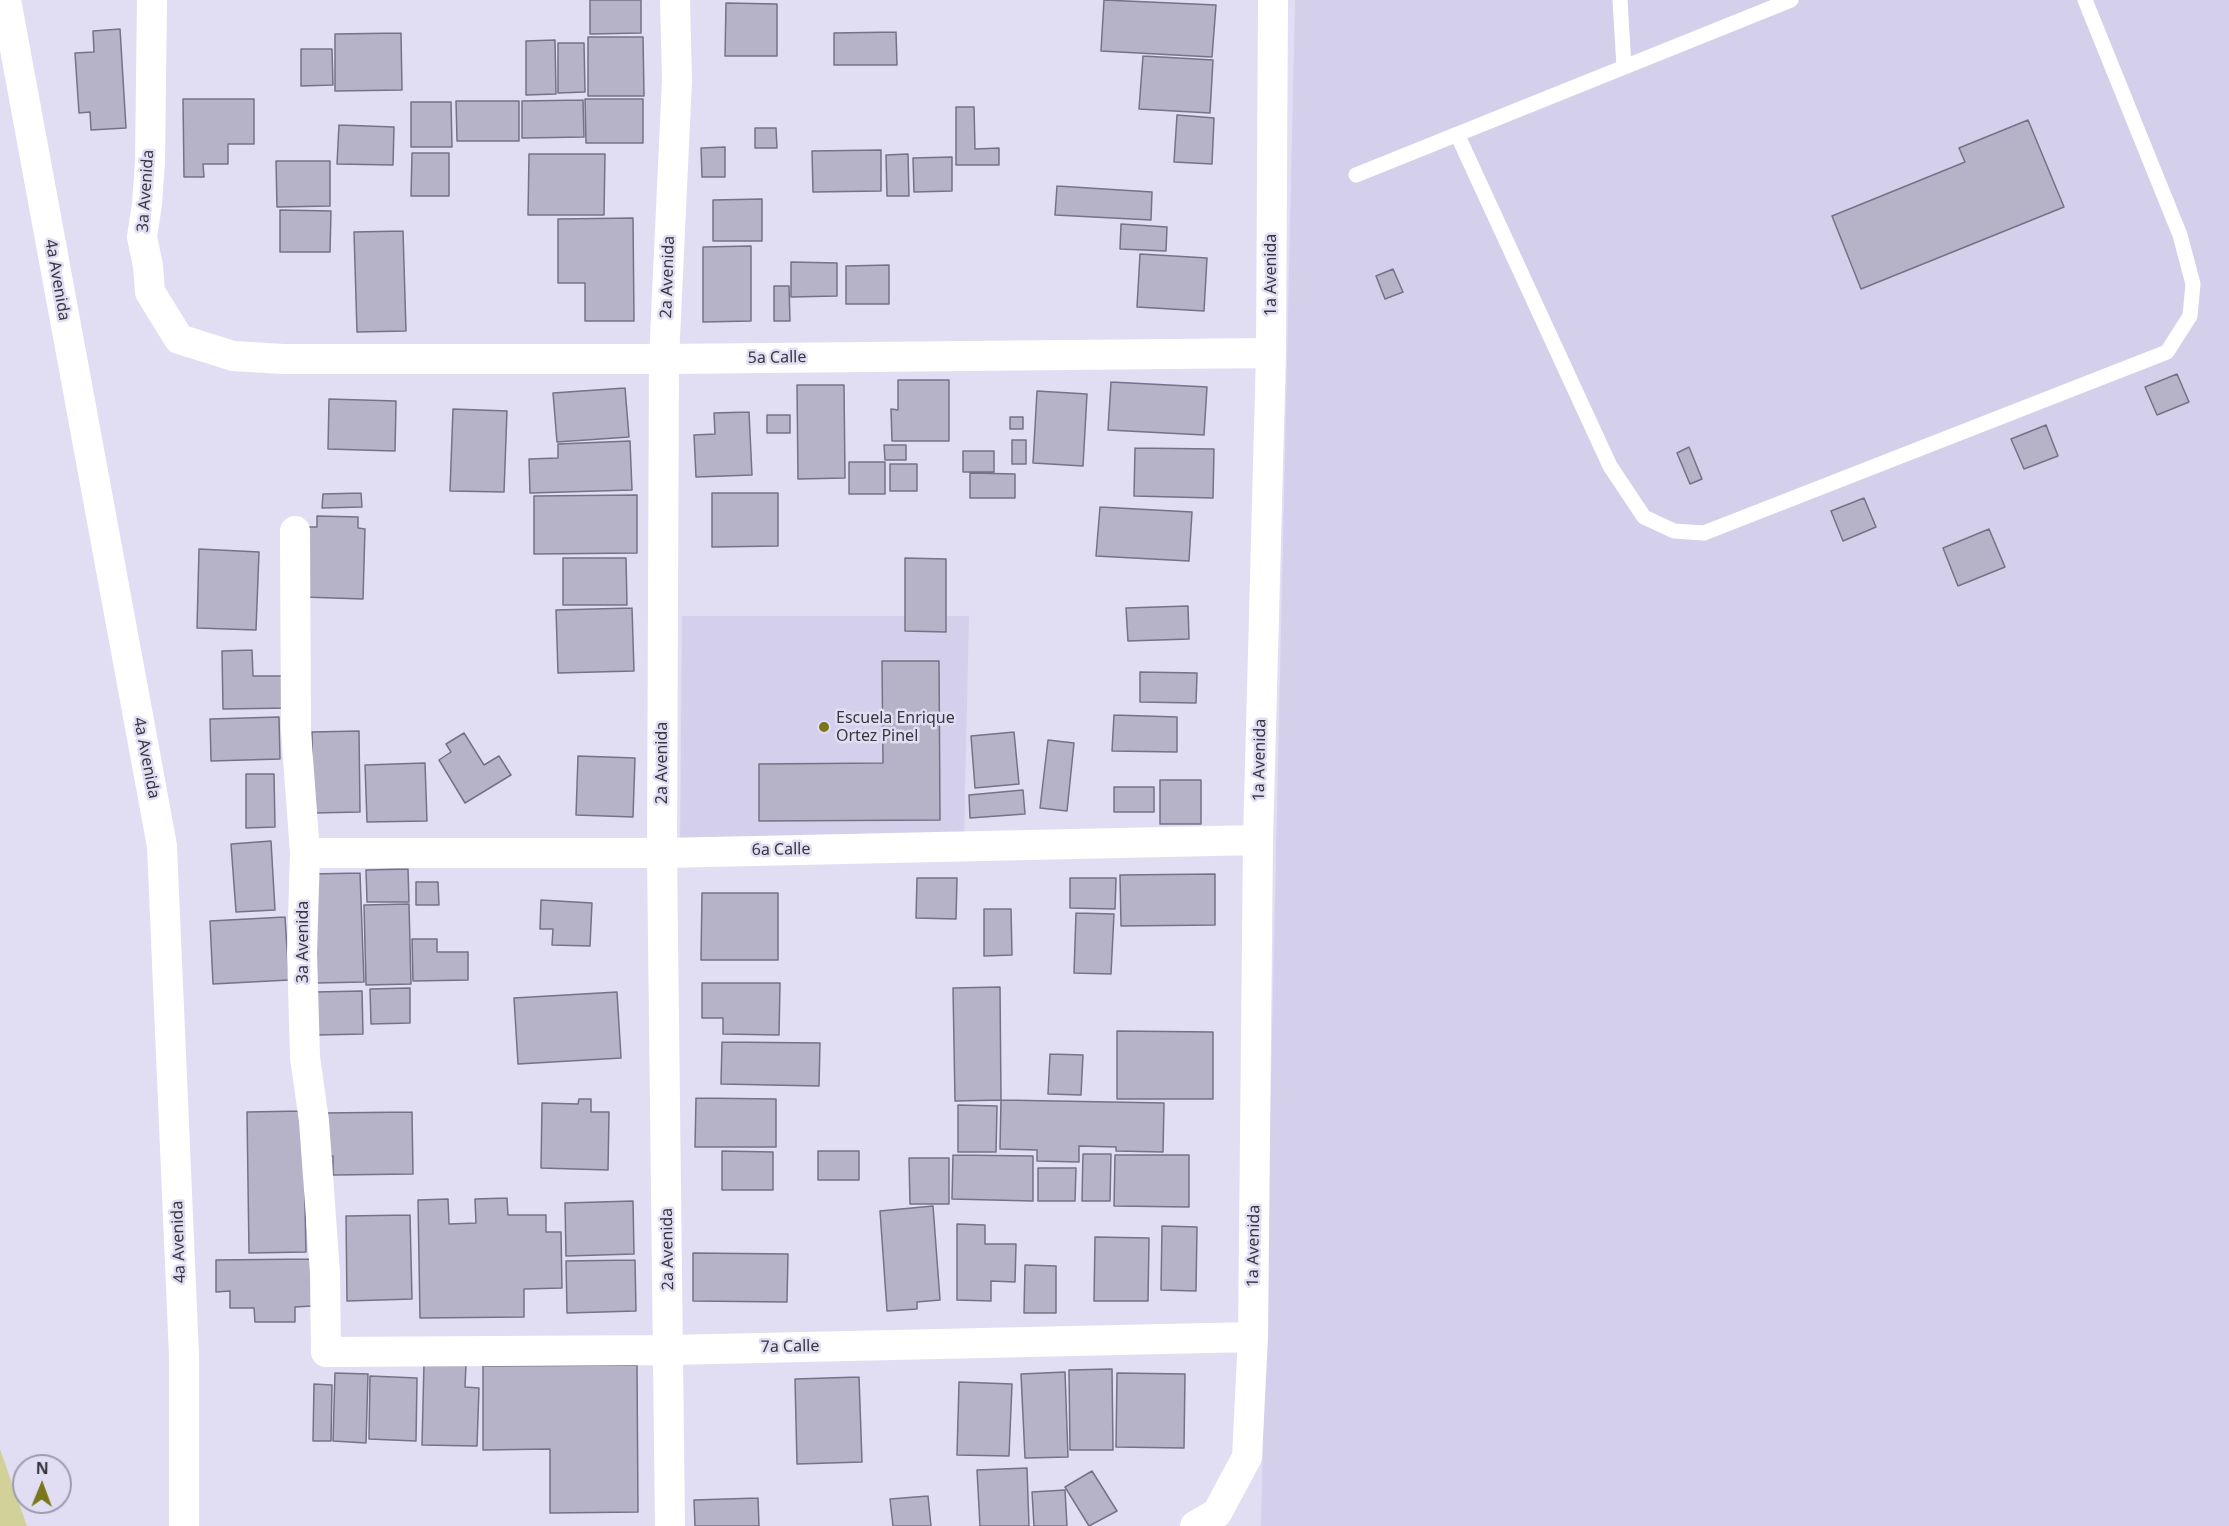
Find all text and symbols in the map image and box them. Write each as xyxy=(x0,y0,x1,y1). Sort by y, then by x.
street label: 3a Avenida xyxy=(134,149,158,233)
street label: 1a Avenida xyxy=(1261,234,1281,316)
street label: 2a Avenida xyxy=(657,235,679,319)
street label: 4a Avenida xyxy=(40,238,74,322)
street label: 5a Calle xyxy=(748,348,806,368)
place label: Escuela Enrique Ortez Pinel xyxy=(836,708,955,746)
street label: 4a Avenida xyxy=(129,716,163,800)
street label: 1a Avenida xyxy=(1250,719,1270,801)
marker: Escuela Enrique Ortez Pinel xyxy=(817,720,831,734)
street label: 2a Avenida xyxy=(652,722,672,804)
street label: 6a Calle xyxy=(752,840,810,860)
street label: 3a Avenida xyxy=(293,901,313,983)
street label: 4a Avenida xyxy=(168,1200,190,1284)
street label: 1a Avenida xyxy=(1244,1205,1264,1287)
street label: 2a Avenida xyxy=(658,1208,678,1290)
street label: 7a Calle xyxy=(761,1337,819,1357)
north arrow xyxy=(12,1454,72,1514)
text: N xyxy=(36,1457,49,1479)

